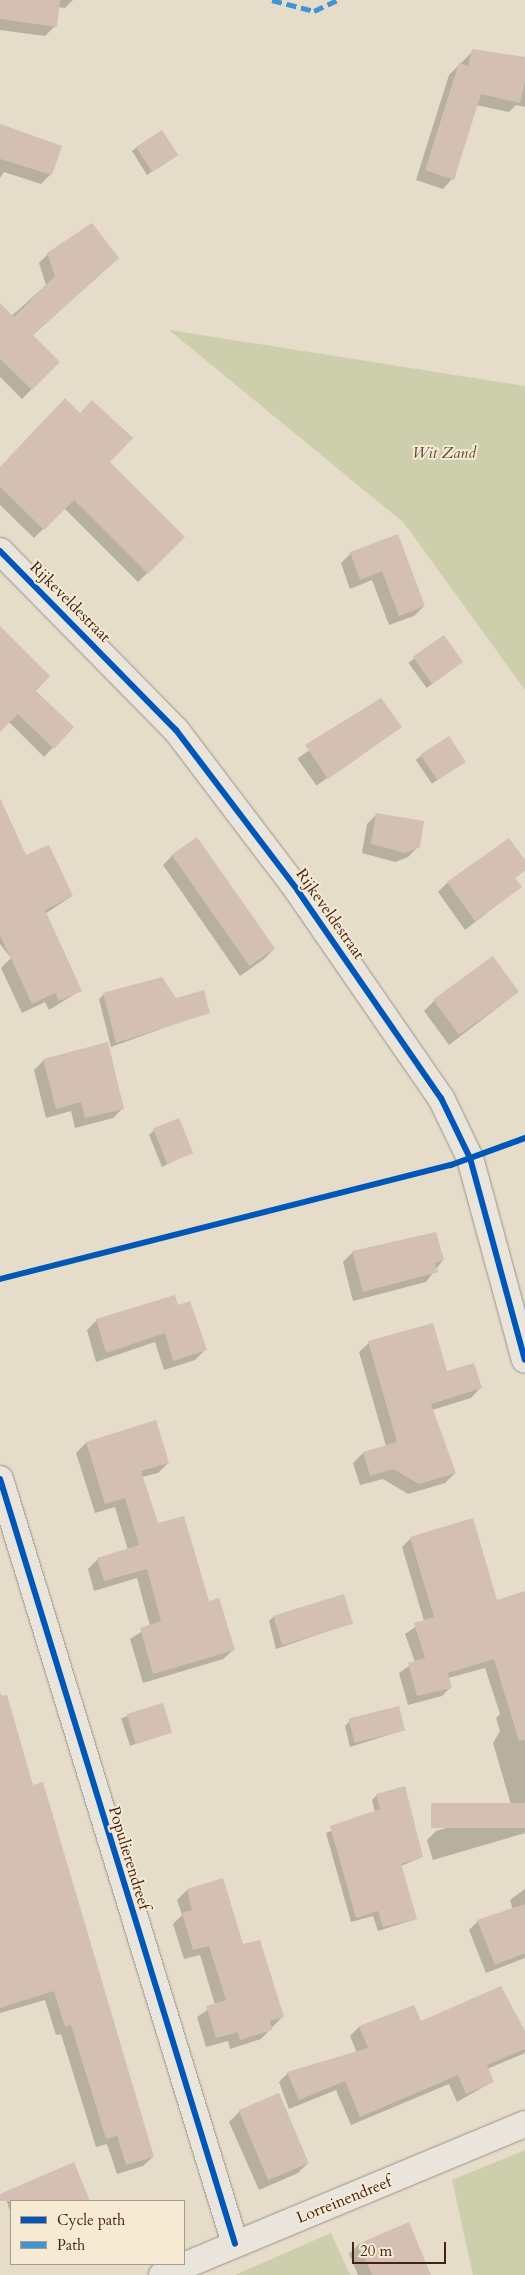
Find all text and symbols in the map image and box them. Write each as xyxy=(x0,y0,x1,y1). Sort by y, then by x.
park label: Wit Zand xyxy=(412,443,476,463)
street label: Rijkeveldestraat xyxy=(26,558,114,646)
street label: Rijkeveldestraat xyxy=(292,865,368,963)
street label: Populierendreef xyxy=(104,1804,154,1912)
street label: Lorreinendreef xyxy=(294,2172,394,2228)
legend xyxy=(10,2200,185,2265)
text: Cycle path xyxy=(57,2210,125,2230)
scale bar xyxy=(355,2232,449,2264)
text: Path xyxy=(57,2235,85,2255)
text: 20 m xyxy=(360,2241,392,2261)

